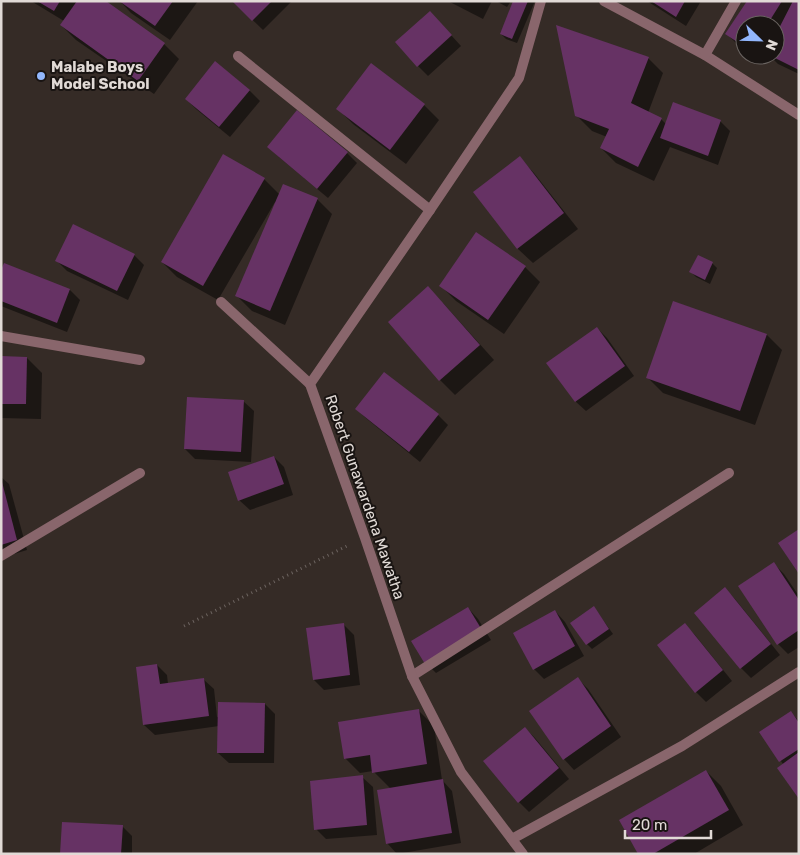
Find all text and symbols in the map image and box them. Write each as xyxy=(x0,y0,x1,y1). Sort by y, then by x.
north arrow xyxy=(735,15,785,65)
text: N xyxy=(762,37,781,53)
place label: Malabe Boys Model School xyxy=(51,58,150,93)
marker: Malabe Boys Model School xyxy=(35,70,47,82)
street label: Robert Gunawardena Mawatha xyxy=(322,392,408,602)
scale bar xyxy=(625,808,711,840)
text: 20 m xyxy=(632,816,667,834)

